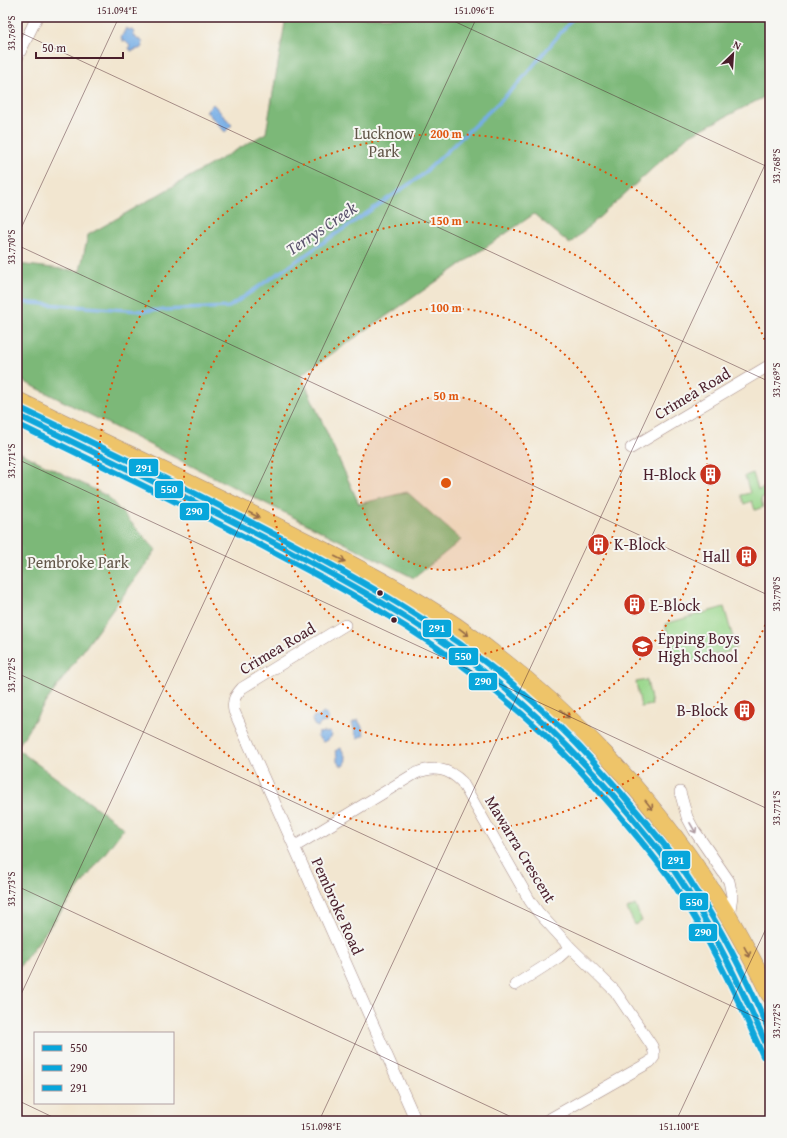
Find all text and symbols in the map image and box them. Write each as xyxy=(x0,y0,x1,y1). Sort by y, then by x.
text: 151.094°E xyxy=(97,3,137,18)
text: 151.096°E xyxy=(454,3,494,18)
text: 33.769°S xyxy=(4,15,19,50)
scale bar xyxy=(36,34,123,60)
north arrow xyxy=(713,34,753,74)
text: N xyxy=(731,36,745,54)
text: 50 m xyxy=(42,39,66,56)
park label: Lucknow Park xyxy=(354,121,414,163)
text: 200 m xyxy=(430,125,463,142)
text: 33.768°S xyxy=(769,148,784,183)
water label: Terrys Creek xyxy=(280,195,362,261)
text: 150 m xyxy=(430,212,463,229)
text: 33.770°S xyxy=(4,229,19,264)
text: 100 m xyxy=(430,299,463,316)
street label: Crimea Road xyxy=(649,361,735,425)
text: 33.769°S xyxy=(769,362,784,397)
text: 50 m xyxy=(433,387,459,404)
text: 33.771°S xyxy=(4,443,19,478)
line badge: 291 xyxy=(128,458,159,477)
text: 291 xyxy=(135,460,153,476)
building icon: H-Block xyxy=(698,461,724,487)
place label: H-Block xyxy=(643,462,697,486)
centre of rings xyxy=(439,476,453,490)
line badge: 550 xyxy=(154,480,184,499)
text: 550 xyxy=(160,481,178,497)
line badge: 290 xyxy=(179,502,210,521)
text: 290 xyxy=(185,503,203,519)
one-way arrow xyxy=(248,512,260,519)
building icon: K-Block xyxy=(586,531,612,557)
place label: K-Block xyxy=(614,532,667,556)
building icon: Hall xyxy=(733,543,759,569)
place label: Hall xyxy=(703,544,731,568)
park label: Pembroke Park xyxy=(27,550,130,574)
one-way arrow xyxy=(334,556,346,563)
text: 33.770°S xyxy=(769,576,784,611)
unlabelled marker xyxy=(375,588,385,598)
building icon: E-Block xyxy=(622,592,648,618)
place label: E-Block xyxy=(650,593,701,617)
unlabelled marker xyxy=(389,615,399,625)
street label: Crimea Road xyxy=(234,616,320,680)
line badge: 291 xyxy=(422,619,452,638)
text: 291 xyxy=(428,620,446,636)
place label: Epping Boys High School xyxy=(658,626,740,668)
one-way arrow xyxy=(458,628,469,637)
school or university icon: Epping Boys High School xyxy=(630,634,656,660)
line badge: 550 xyxy=(448,647,479,666)
text: 550 xyxy=(454,648,472,664)
text: 33.772°S xyxy=(4,657,19,692)
line badge: 290 xyxy=(468,672,498,691)
text: 290 xyxy=(474,673,492,689)
building icon: B-Block xyxy=(731,697,757,723)
place label: B-Block xyxy=(677,698,729,722)
one-way arrow xyxy=(560,710,570,719)
text: 33.771°S xyxy=(769,790,784,825)
street label: Mawarra Crescent xyxy=(479,791,563,908)
one-way arrow xyxy=(645,800,654,810)
one-way arrow xyxy=(690,822,698,834)
line badge: 291 xyxy=(661,850,691,870)
text: 291 xyxy=(667,852,685,868)
street label: Pembroke Road xyxy=(306,853,370,959)
text: 33.773°S xyxy=(4,871,19,906)
line badge: 550 xyxy=(679,892,709,911)
text: 550 xyxy=(685,894,703,910)
line badge: 290 xyxy=(688,923,718,942)
text: 290 xyxy=(694,924,712,940)
one-way arrow xyxy=(744,946,752,958)
text: 33.772°S xyxy=(769,1003,784,1038)
legend xyxy=(34,1032,174,1104)
text: 550 xyxy=(70,1039,88,1056)
text: 290 xyxy=(70,1059,88,1076)
text: 291 xyxy=(70,1079,88,1096)
text: 151.098°E xyxy=(301,1119,341,1134)
text: 151.100°E xyxy=(659,1119,699,1134)

